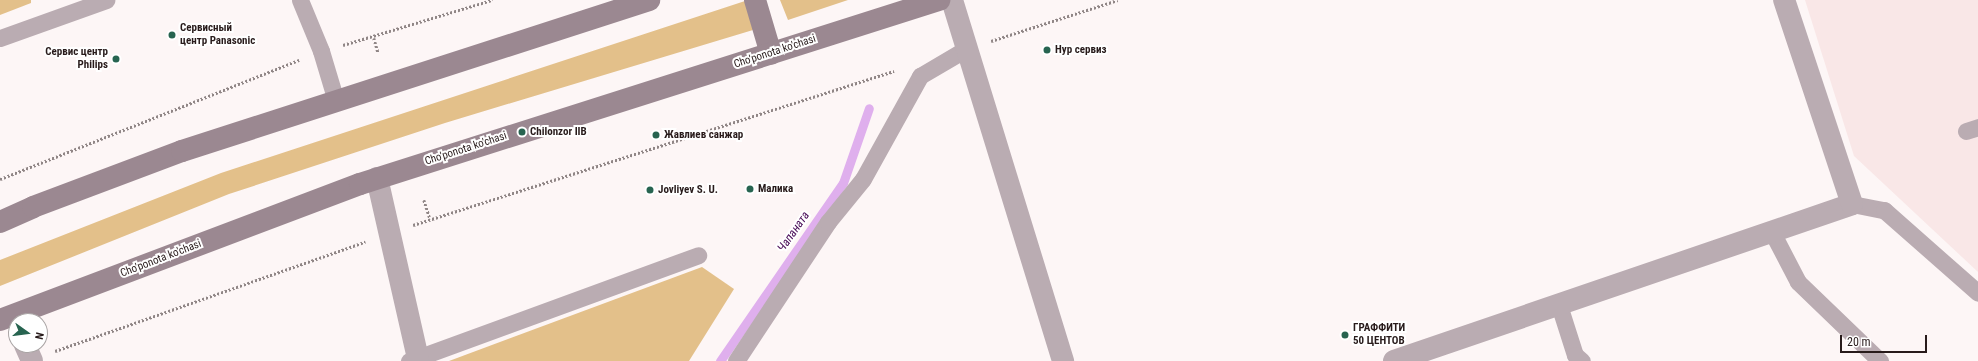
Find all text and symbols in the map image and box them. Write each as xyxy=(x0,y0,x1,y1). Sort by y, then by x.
place label: Сервисный центр Panasonic xyxy=(180,22,255,48)
marker: Сервисный центр Panasonic xyxy=(167,30,177,40)
street label: Cho'ponota ko'chasi xyxy=(732,33,818,71)
place label: Нур сервиз xyxy=(1055,43,1106,57)
marker: Нур сервиз xyxy=(1042,45,1052,55)
place label: Сервис центр Philips xyxy=(45,46,108,72)
marker: Сервис центр Philips xyxy=(111,54,121,64)
place label: Chilonzor IIB xyxy=(530,125,587,139)
marker: Chilonzor IIB xyxy=(517,127,527,137)
place label: Жавлиев санжар xyxy=(664,128,743,142)
street label: Cho'ponota ko'chasi xyxy=(423,130,509,168)
marker: Жавлиев санжар xyxy=(651,130,661,140)
place label: Малика xyxy=(758,182,793,196)
place label: Jovliyev S. U. xyxy=(658,183,718,197)
marker: Малика xyxy=(745,184,755,194)
marker: Jovliyev S. U. xyxy=(645,185,655,195)
water label: Чапаната xyxy=(775,209,813,255)
street label: Cho'ponota ko'chasi xyxy=(119,238,203,280)
north arrow xyxy=(8,313,48,353)
place label: ГРАФФИТИ 50 ЦЕНТОВ xyxy=(1353,322,1405,348)
scale bar xyxy=(1842,327,1929,353)
marker: ГРАФФИТИ 50 ЦЕНТОВ xyxy=(1340,330,1350,340)
text: N xyxy=(32,331,46,341)
text: 20 m xyxy=(1847,335,1871,349)

